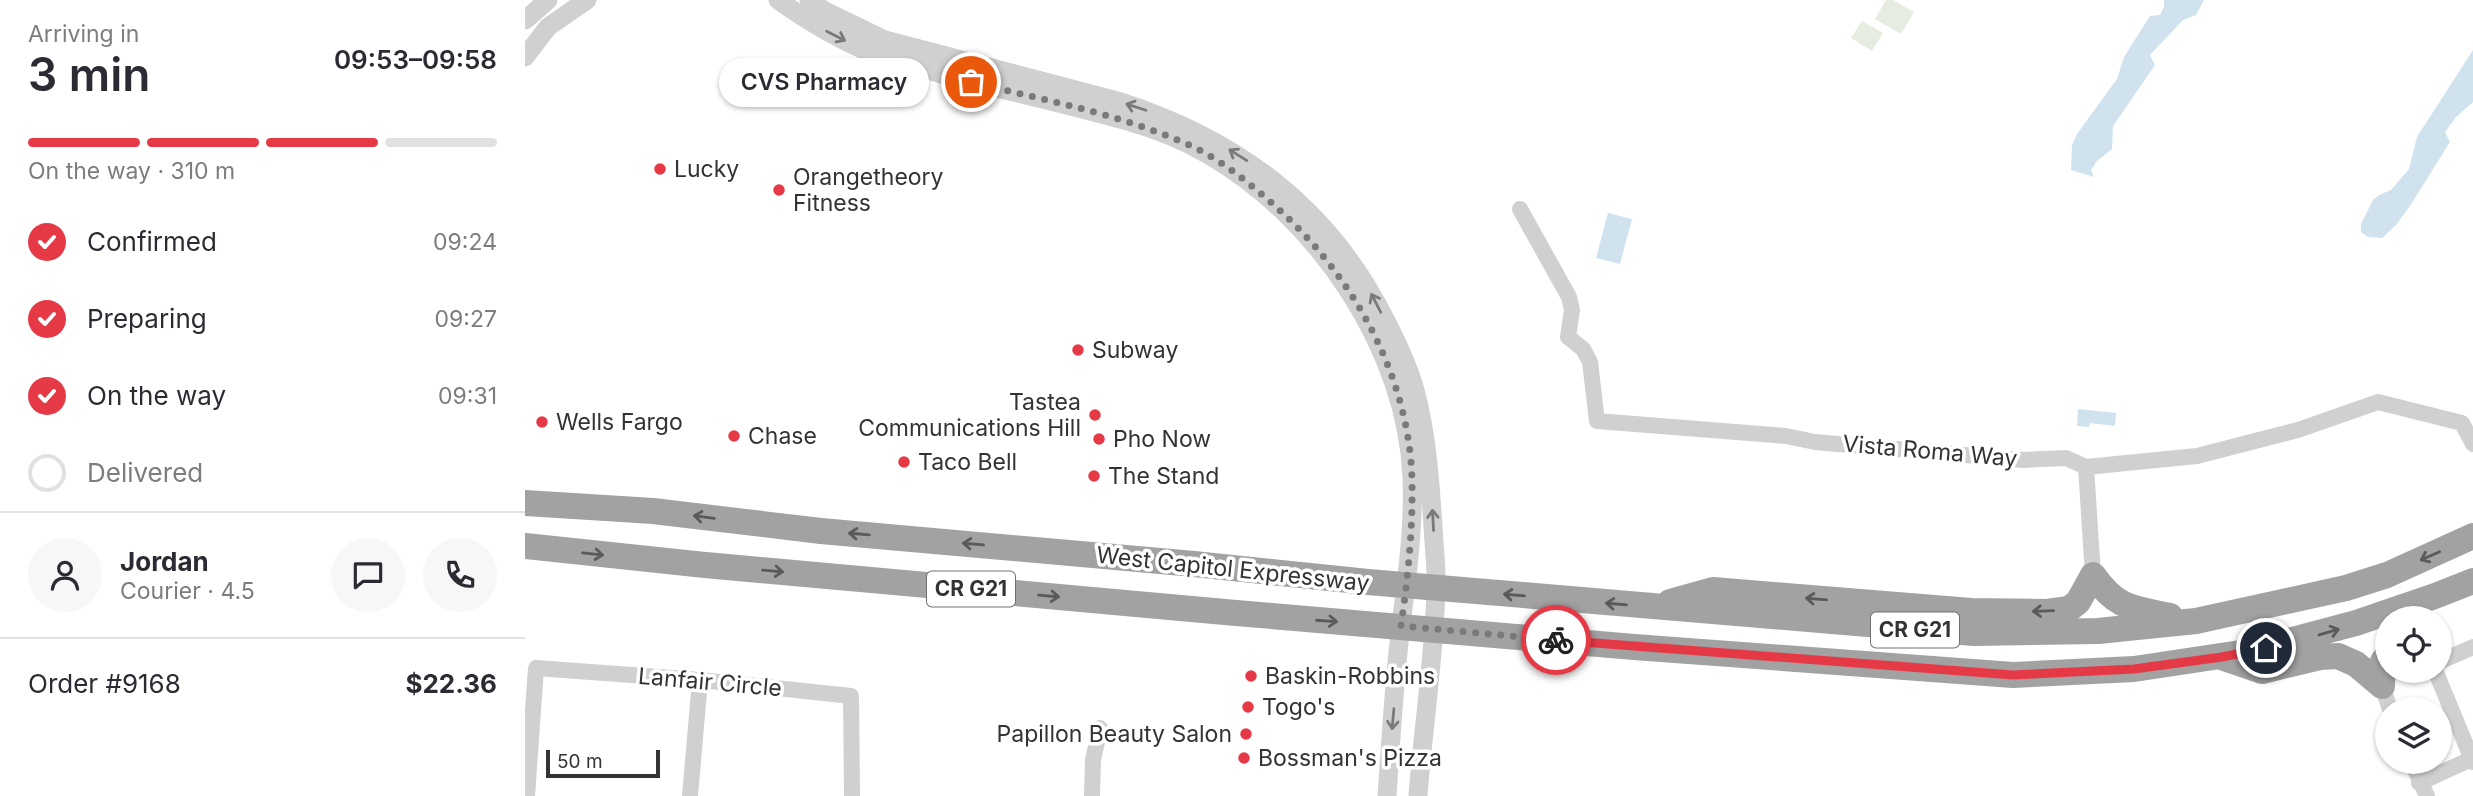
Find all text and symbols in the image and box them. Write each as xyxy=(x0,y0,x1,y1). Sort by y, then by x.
text: Arriving in xyxy=(28,20,139,48)
one-way arrow xyxy=(825,30,846,43)
text: 09:53–09:58 xyxy=(334,44,497,75)
text: 3 min xyxy=(28,46,150,102)
pin xyxy=(941,52,1001,112)
callout: CVS Pharmacy xyxy=(719,57,929,106)
icon: bag xyxy=(952,63,990,101)
text: CVS Pharmacy xyxy=(741,68,907,96)
one-way arrow xyxy=(1126,99,1148,112)
one-way arrow xyxy=(1229,148,1249,162)
place label: Lucky xyxy=(674,155,739,183)
text: On the way · 310 m xyxy=(28,157,235,185)
marker: Lucky xyxy=(652,161,668,177)
place label: Orangetheory Fitness xyxy=(793,163,944,217)
marker: Orangetheory Fitness xyxy=(771,182,787,198)
icon: check xyxy=(28,223,66,261)
text: Confirmed xyxy=(87,226,217,257)
text: 09:24 xyxy=(433,228,497,256)
one-way arrow xyxy=(1369,293,1383,313)
icon: check xyxy=(28,300,66,338)
text: Preparing xyxy=(87,303,207,334)
text: 09:27 xyxy=(435,305,497,333)
place label: Subway xyxy=(1092,336,1178,364)
marker: Subway xyxy=(1070,342,1086,358)
icon: check xyxy=(28,377,66,415)
text: On the way xyxy=(87,380,226,411)
text: 09:31 xyxy=(438,382,497,410)
place label: Tastea Communications Hill xyxy=(858,388,1081,442)
marker: Tastea Communications Hill xyxy=(1087,407,1103,423)
place label: Wells Fargo xyxy=(556,408,683,436)
marker: Wells Fargo xyxy=(534,414,550,430)
place label: Chase xyxy=(748,422,817,450)
place label: Pho Now xyxy=(1113,425,1211,453)
marker: Chase xyxy=(726,428,742,444)
street label: Vista Roma Way xyxy=(1841,429,2019,473)
marker: Pho Now xyxy=(1091,431,1107,447)
place label: Taco Bell xyxy=(918,448,1017,476)
marker: Taco Bell xyxy=(896,454,912,470)
text: Delivered xyxy=(87,457,203,488)
place label: The Stand xyxy=(1108,462,1219,490)
marker: The Stand xyxy=(1086,468,1102,484)
one-way arrow xyxy=(1426,509,1439,532)
one-way arrow xyxy=(693,511,716,524)
one-way arrow xyxy=(848,527,871,540)
one-way arrow xyxy=(962,537,985,550)
button: person xyxy=(28,538,102,612)
button: chat xyxy=(331,538,405,612)
button: phone xyxy=(423,538,497,612)
street label: West Capitol Expressway xyxy=(1095,541,1371,597)
text: Jordan xyxy=(120,546,209,577)
one-way arrow xyxy=(581,547,604,560)
one-way arrow xyxy=(2420,550,2441,563)
one-way arrow xyxy=(762,565,784,578)
road number: CR G21 xyxy=(927,572,1015,606)
text: Courier · 4.5 xyxy=(120,577,255,605)
one-way arrow xyxy=(1503,588,1525,601)
one-way arrow xyxy=(1037,590,1060,603)
one-way arrow xyxy=(1805,592,1828,605)
one-way arrow xyxy=(1605,597,1628,610)
one-way arrow xyxy=(2032,604,2055,618)
courier xyxy=(1521,605,1591,675)
map controls xyxy=(2375,606,2452,774)
button: locate xyxy=(2375,606,2452,683)
road number: CR G21 xyxy=(1871,612,1959,648)
one-way arrow xyxy=(1315,615,1338,628)
pin xyxy=(2236,618,2296,678)
icon: bike xyxy=(1537,621,1575,659)
one-way arrow xyxy=(2317,624,2339,637)
icon: home xyxy=(2247,629,2285,667)
street label: Lanfair Circle xyxy=(637,662,783,702)
place label: Baskin-Robbins xyxy=(1265,662,1435,690)
text: Order #9168 xyxy=(28,668,181,699)
text: $22.36 xyxy=(405,668,497,699)
marker: Baskin-Robbins xyxy=(1243,668,1259,684)
place label: Togo's xyxy=(1262,693,1335,721)
button: layers xyxy=(2375,697,2452,774)
marker: Togo's xyxy=(1240,699,1256,715)
one-way arrow xyxy=(1386,707,1399,730)
place label: Papillon Beauty Salon xyxy=(997,720,1232,748)
marker: Papillon Beauty Salon xyxy=(1238,726,1254,742)
place label: Bossman's Pizza xyxy=(1258,744,1442,772)
scale bar xyxy=(546,747,660,779)
text: 50 m xyxy=(557,750,603,773)
marker: Bossman's Pizza xyxy=(1236,750,1252,766)

